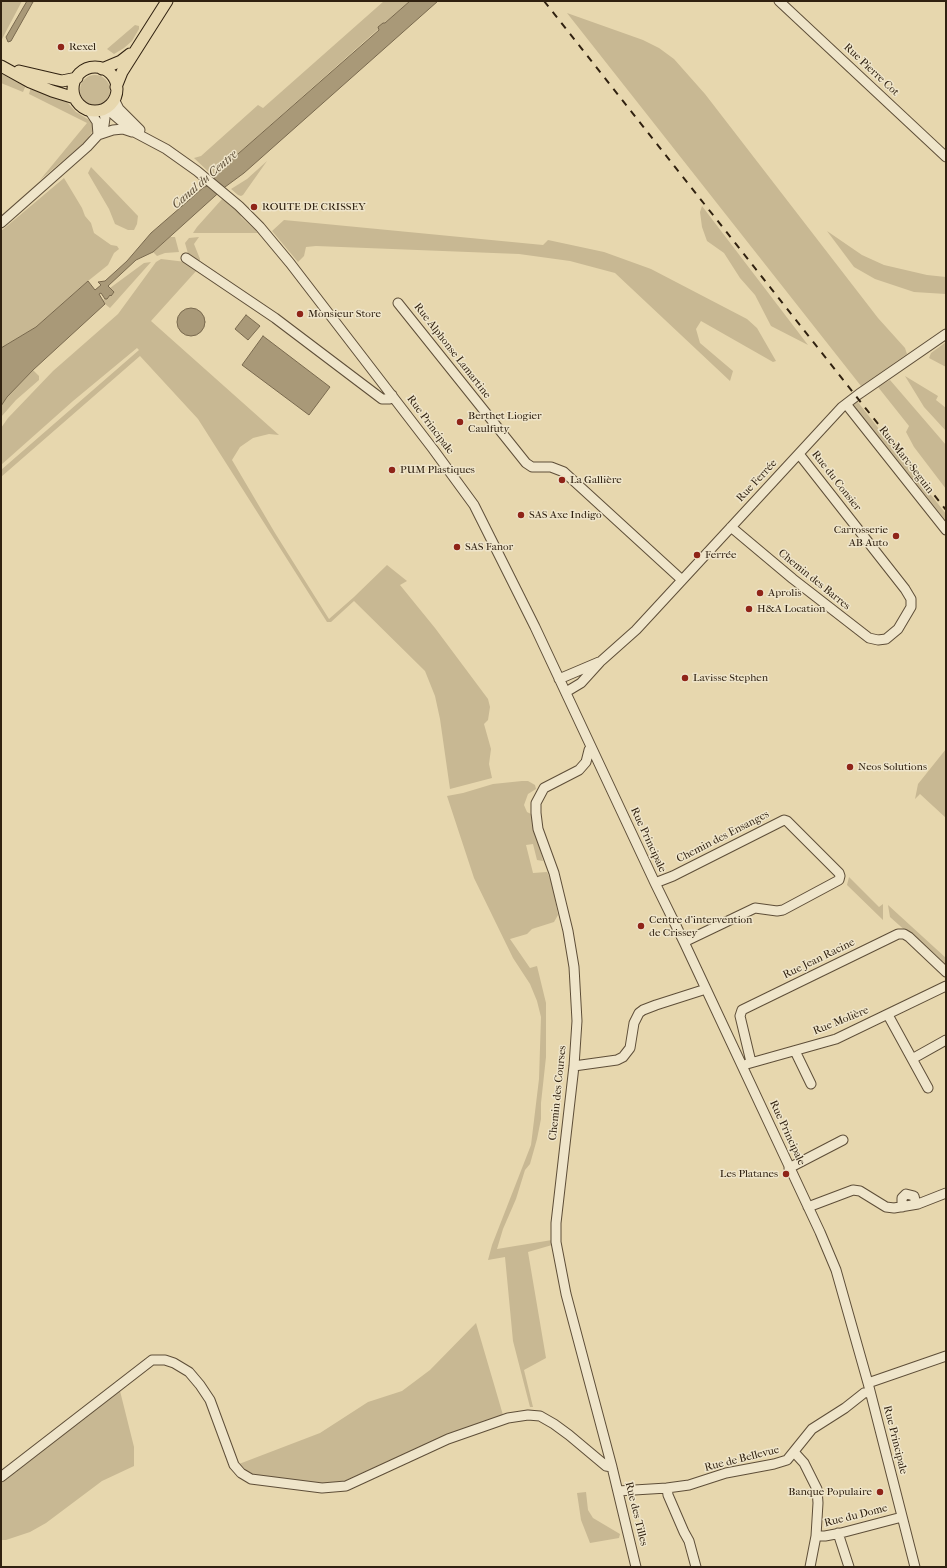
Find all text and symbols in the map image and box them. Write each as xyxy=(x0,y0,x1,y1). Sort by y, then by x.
place label: Rexel xyxy=(69,40,96,54)
street label: Rue Pierre Cot xyxy=(841,41,901,99)
marker: Rexel xyxy=(56,42,66,52)
water label: Canal du Centre xyxy=(169,148,241,212)
place label: ROUTE DE CRISSEY xyxy=(262,200,366,214)
marker: ROUTE DE CRISSEY xyxy=(249,202,259,212)
street label: Rue Alphonse Lamartine xyxy=(411,301,493,401)
place label: Monsieur Store xyxy=(308,307,381,321)
marker: Monsieur Store xyxy=(295,309,305,319)
street label: Rue Principale xyxy=(404,393,456,457)
place label: Berthet Liogier Caulfuty xyxy=(468,409,542,435)
marker: Berthet Liogier Caulfuty xyxy=(455,417,465,427)
street label: Rue Marc Seguin xyxy=(876,424,936,496)
street label: Rue du Consier xyxy=(808,448,864,514)
street label: Rue Ferrée xyxy=(734,457,780,505)
place label: PUM Plastiques xyxy=(400,463,475,477)
marker: PUM Plastiques xyxy=(387,465,397,475)
place label: La Gallière xyxy=(570,473,622,487)
marker: La Gallière xyxy=(557,475,567,485)
place label: SAS Axe Indigo xyxy=(529,508,602,522)
marker: SAS Axe Indigo xyxy=(516,510,526,520)
place label: Carrosserie AB Auto xyxy=(834,523,888,549)
marker: Carrosserie AB Auto xyxy=(891,531,901,541)
place label: SAS Fanor xyxy=(465,540,513,554)
marker: SAS Fanor xyxy=(452,542,462,552)
street label: Chemin des Barres xyxy=(775,547,853,613)
place label: Ferrée xyxy=(705,548,736,562)
marker: Ferrée xyxy=(692,550,702,560)
place label: Aprolis xyxy=(768,586,801,600)
marker: Aprolis xyxy=(755,588,765,598)
place label: H&A Location xyxy=(757,602,825,616)
marker: H&A Location xyxy=(744,604,754,614)
place label: Lavisse Stephen xyxy=(693,671,768,685)
marker: Lavisse Stephen xyxy=(680,673,690,683)
place label: Neos Solutions xyxy=(858,760,927,774)
marker: Neos Solutions xyxy=(845,762,855,772)
street label: Rue Principale xyxy=(627,805,669,875)
street label: Chemin des Ensanges xyxy=(675,808,771,866)
place label: Centre d'intervention de Crissey xyxy=(649,913,752,939)
marker: Centre d'intervention de Crissey xyxy=(636,921,646,931)
street label: Rue Jean Racine xyxy=(781,936,857,982)
street label: Rue Molière xyxy=(811,1004,871,1038)
street label: Chemin des Courses xyxy=(546,1045,570,1141)
street label: Rue Principale xyxy=(766,1098,808,1168)
place label: Les Platanes xyxy=(720,1167,778,1181)
marker: Les Platanes xyxy=(781,1169,791,1179)
street label: Rue Principale xyxy=(880,1404,910,1476)
street label: Rue de Bellevue xyxy=(703,1443,781,1475)
street label: Rue des Tilles xyxy=(622,1481,650,1547)
place label: Banque Populaire xyxy=(788,1485,872,1499)
marker: Banque Populaire xyxy=(875,1487,885,1497)
street label: Rue du Dome xyxy=(823,1502,889,1530)

